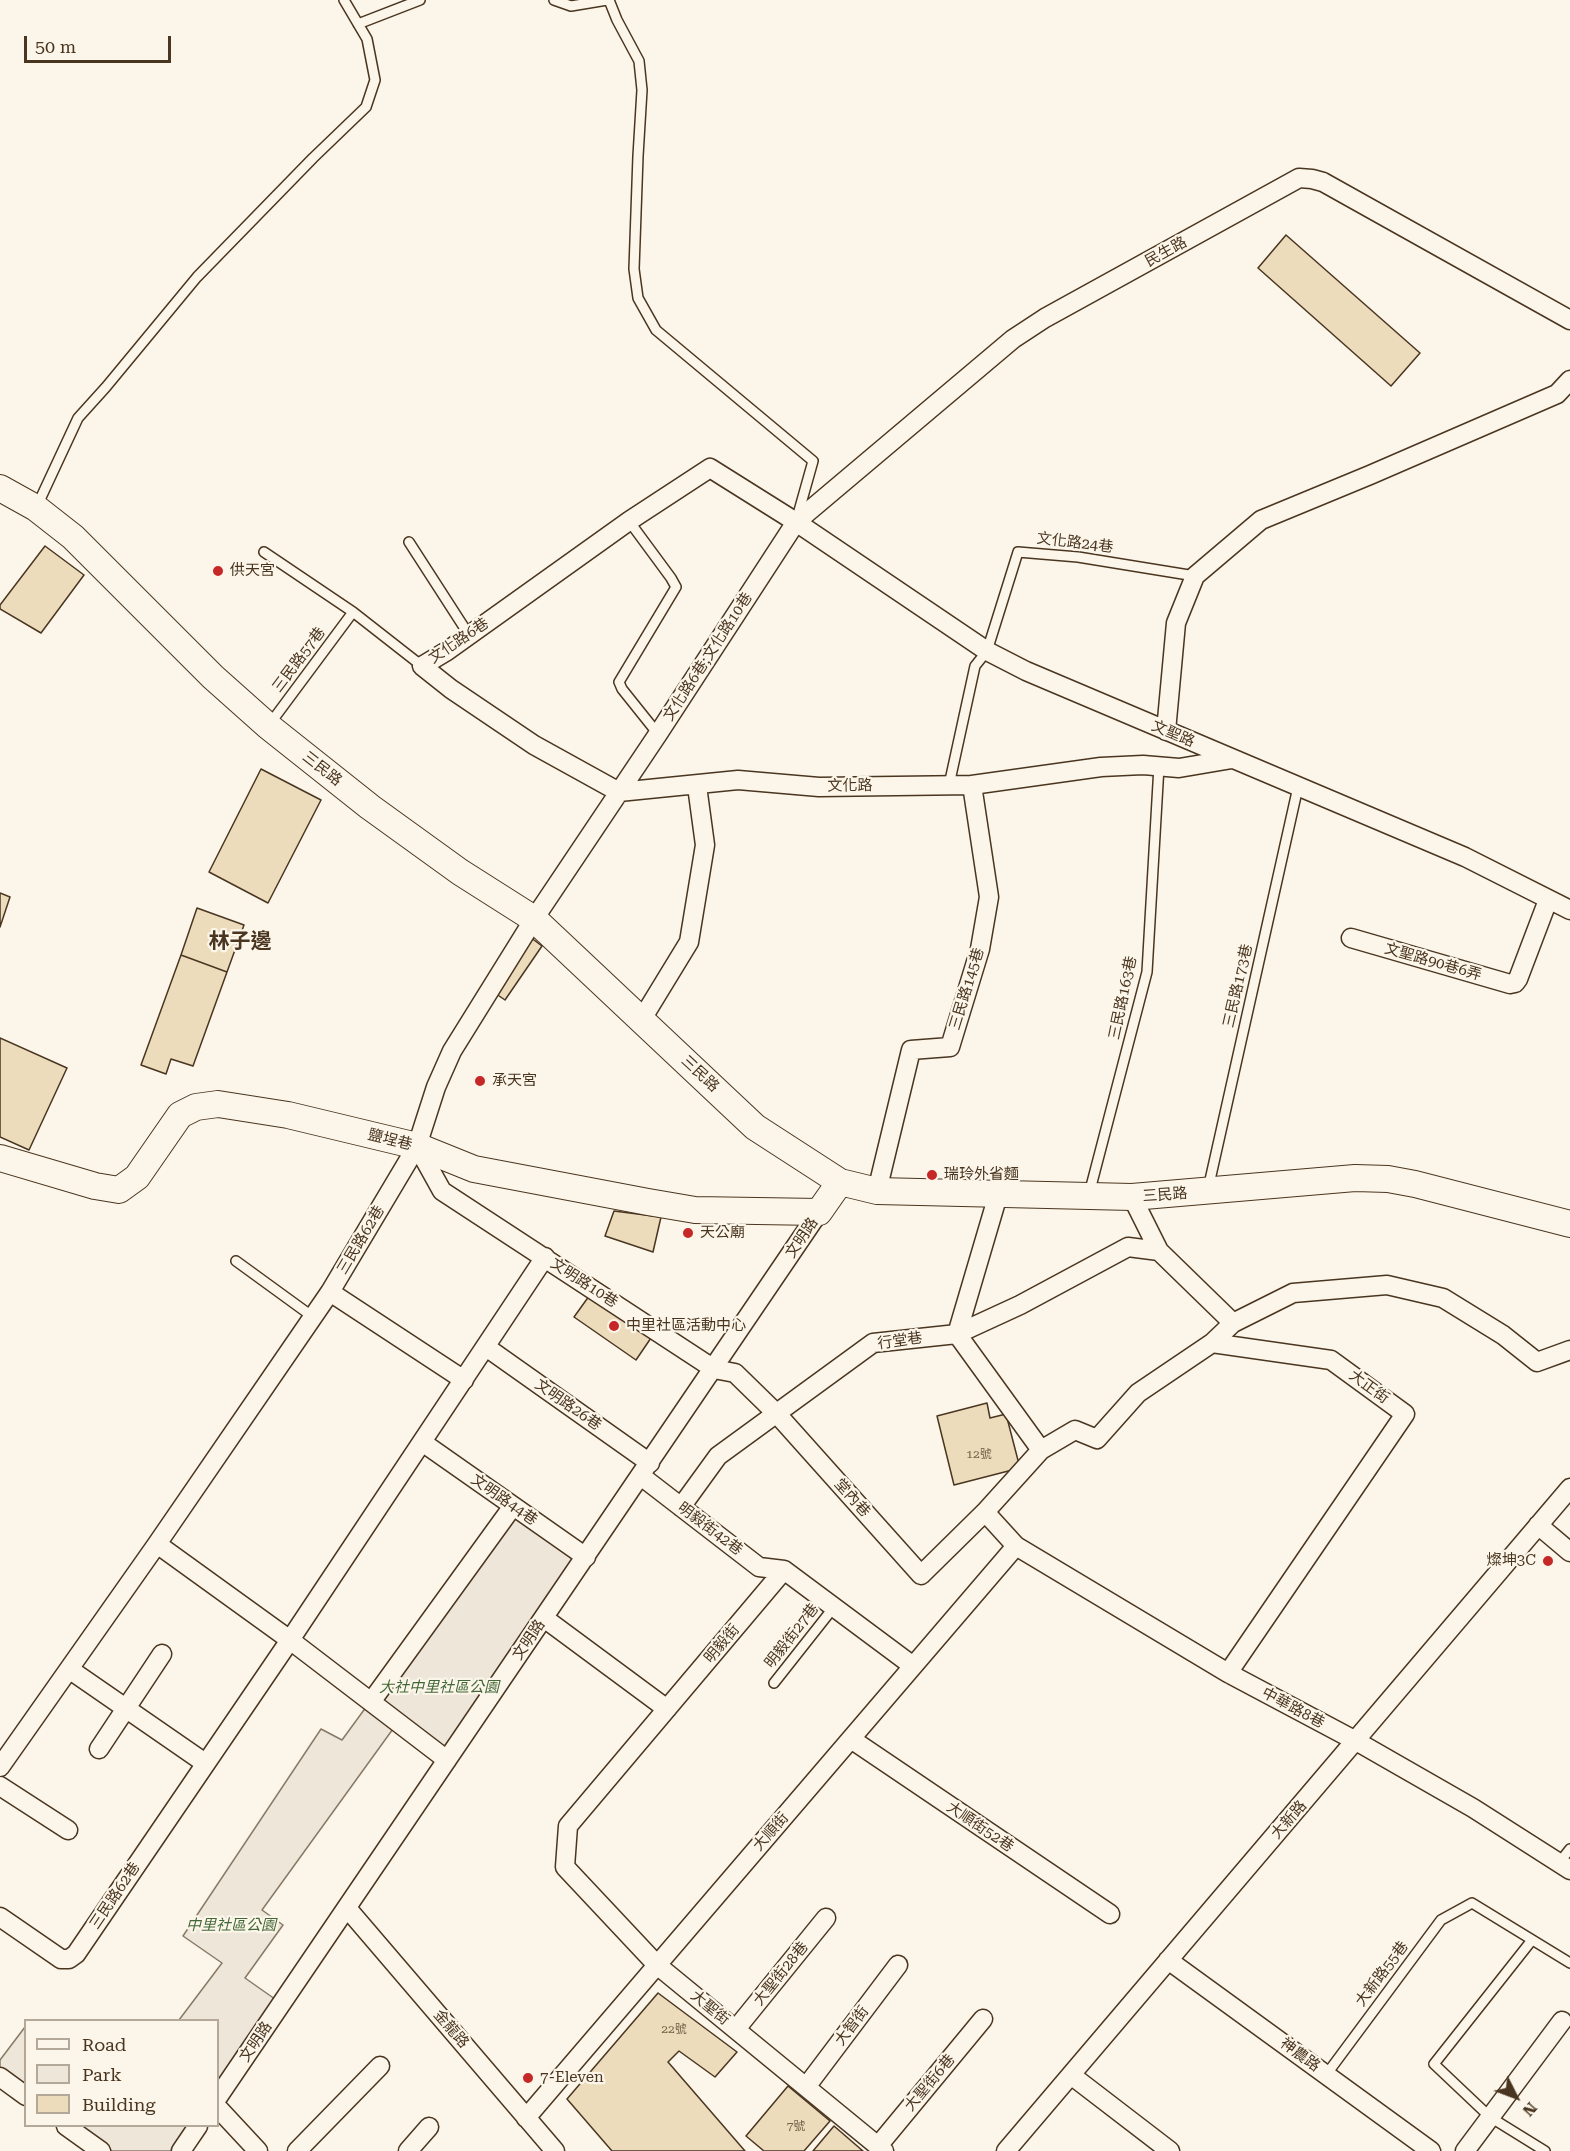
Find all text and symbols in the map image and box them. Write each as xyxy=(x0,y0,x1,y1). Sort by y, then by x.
scale bar xyxy=(27,24,174,62)
text: 50 m xyxy=(35,36,76,57)
street label: 民生路 xyxy=(1142,233,1190,271)
street label: 文化路24巷 xyxy=(1036,529,1114,557)
place label: 供天宮 xyxy=(230,562,275,580)
marker: 供天宮 xyxy=(211,564,225,578)
street label: 文化路6巷;文化路10巷 xyxy=(660,589,756,725)
street label: 文化路6巷 xyxy=(426,614,492,668)
street label: 三民路57巷 xyxy=(269,624,329,696)
street label: 文聖路 xyxy=(1149,717,1197,751)
street label: 三民路 xyxy=(299,748,345,790)
street label: 文化路 xyxy=(827,777,873,795)
district label: 林子邊 xyxy=(209,929,271,955)
street label: 文聖路90巷6弄 xyxy=(1382,940,1484,984)
street label: 三民路173巷 xyxy=(1220,942,1256,1030)
street label: 三民路145巷 xyxy=(946,946,988,1032)
street label: 三民路163巷 xyxy=(1105,954,1141,1042)
street label: 三民路 xyxy=(677,1052,723,1096)
place label: 承天宮 xyxy=(492,1072,537,1090)
marker: 承天宮 xyxy=(473,1074,487,1088)
street label: 鹽埕巷 xyxy=(366,1126,414,1154)
place label: 瑞玲外省麵 xyxy=(944,1166,1019,1184)
marker: 瑞玲外省麵 xyxy=(925,1168,939,1182)
street label: 三民路 xyxy=(1142,1184,1188,1206)
street label: 三民路62巷 xyxy=(334,1202,388,1278)
street label: 文明路 xyxy=(782,1214,822,1262)
place label: 天公廟 xyxy=(700,1224,745,1242)
marker: 天公廟 xyxy=(681,1226,695,1240)
street label: 文明路10巷 xyxy=(547,1255,621,1311)
place label: 中里社區活動中心 xyxy=(626,1317,746,1335)
marker: 中里社區活動中心 xyxy=(607,1319,621,1333)
street label: 行堂巷 xyxy=(876,1329,924,1353)
street label: 大正街 xyxy=(1346,1366,1392,1408)
street label: 文明路26巷 xyxy=(531,1376,605,1434)
house number: 12號 xyxy=(966,1447,992,1461)
street label: 文明路44巷 xyxy=(467,1471,541,1529)
street label: 堂內巷 xyxy=(830,1475,874,1521)
street label: 明毅街42巷 xyxy=(674,1499,746,1559)
place label: 燦坤3C xyxy=(1487,1552,1536,1570)
marker: 燦坤3C xyxy=(1541,1554,1555,1568)
street label: 明毅街27巷 xyxy=(761,1600,823,1672)
street label: 文明路 xyxy=(509,1616,549,1664)
street label: 明毅街 xyxy=(701,1621,743,1667)
park label: 大社中里社區公園 xyxy=(379,1679,499,1697)
street label: 中華路8巷 xyxy=(1259,1684,1327,1732)
street label: 大新路 xyxy=(1267,1797,1311,1843)
street label: 大順街52巷 xyxy=(943,1798,1017,1856)
street label: 大順街 xyxy=(749,1809,793,1855)
street label: 三民路62巷 xyxy=(86,1859,144,1933)
park label: 中里社區公園 xyxy=(186,1917,276,1935)
street label: 大聖街28巷 xyxy=(750,1938,812,2010)
street label: 大新路55巷 xyxy=(1352,1938,1412,2010)
street label: 大聖街 xyxy=(687,1987,733,2029)
street label: 大智街 xyxy=(831,2003,873,2049)
street label: 金龍路 xyxy=(429,2006,473,2052)
street label: 文明路 xyxy=(236,2018,276,2066)
legend xyxy=(24,2019,219,2127)
house number: 22號 xyxy=(661,2022,687,2036)
text: Road xyxy=(82,2034,126,2055)
street label: 神農路 xyxy=(1277,2034,1323,2076)
street label: 大聖街6巷 xyxy=(901,2051,959,2115)
text: Park xyxy=(82,2064,122,2085)
north arrow xyxy=(1486,2067,1546,2127)
place label: 7-Eleven xyxy=(540,2069,604,2087)
marker: 7-Eleven xyxy=(521,2071,535,2085)
text: Building xyxy=(82,2094,156,2115)
text: N xyxy=(1519,2098,1541,2120)
house number: 7號 xyxy=(787,2119,805,2133)

